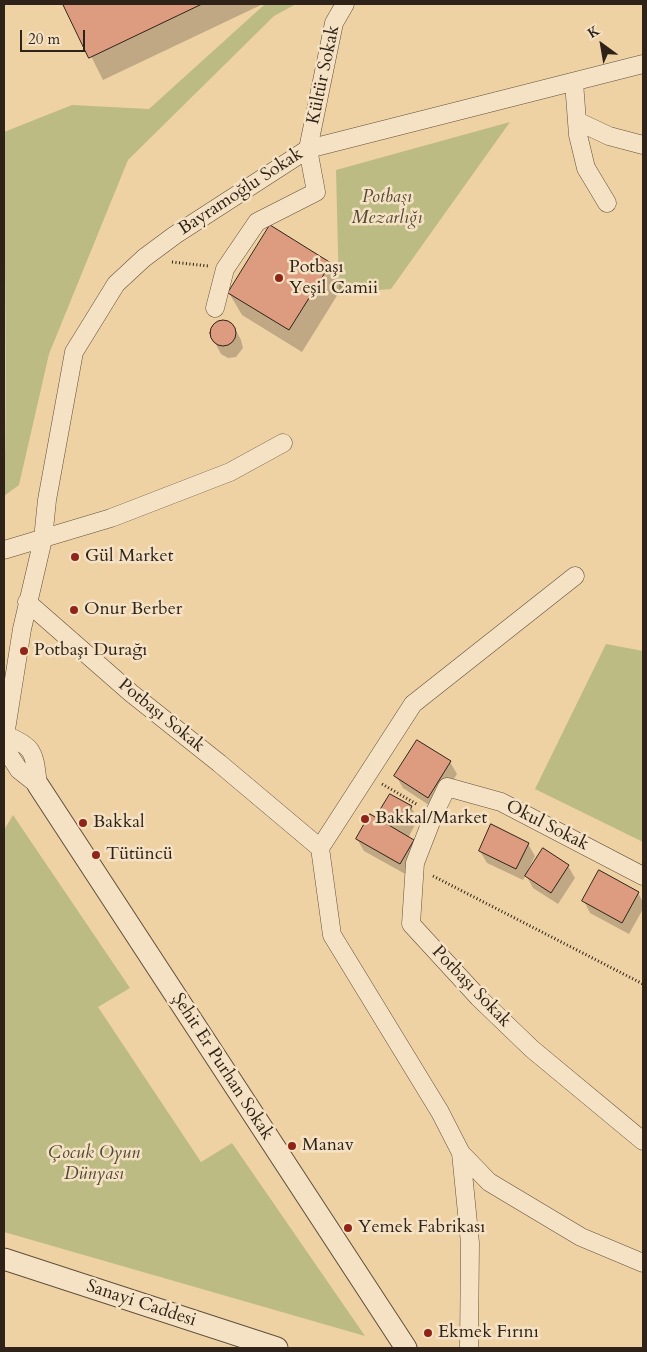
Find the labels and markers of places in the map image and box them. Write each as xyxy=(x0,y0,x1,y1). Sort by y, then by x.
place label: Potbaşı Yeşil Camii xyxy=(289,257,378,300)
marker: Potbaşı Yeşil Camii xyxy=(273,272,285,284)
place label: Gül Market xyxy=(85,546,173,568)
marker: Gül Market xyxy=(69,551,81,563)
place label: Onur Berber xyxy=(84,599,182,621)
marker: Onur Berber xyxy=(68,604,80,616)
place label: Potbaşı Durağı xyxy=(34,640,147,662)
marker: Potbaşı Durağı xyxy=(18,645,30,657)
place label: Bakkal/Market xyxy=(375,808,487,830)
place label: Bakkal xyxy=(93,812,145,834)
marker: Bakkal/Market xyxy=(359,813,371,825)
marker: Bakkal xyxy=(77,817,89,829)
place label: Tütüncü xyxy=(106,844,173,866)
marker: Tütüncü xyxy=(90,849,102,861)
place label: Manav xyxy=(302,1135,354,1157)
marker: Manav xyxy=(286,1140,298,1152)
place label: Yemek Fabrikası xyxy=(358,1217,485,1239)
marker: Yemek Fabrikası xyxy=(342,1222,354,1234)
place label: Ekmek Fırını xyxy=(438,1322,539,1344)
marker: Ekmek Fırını xyxy=(422,1327,434,1339)

